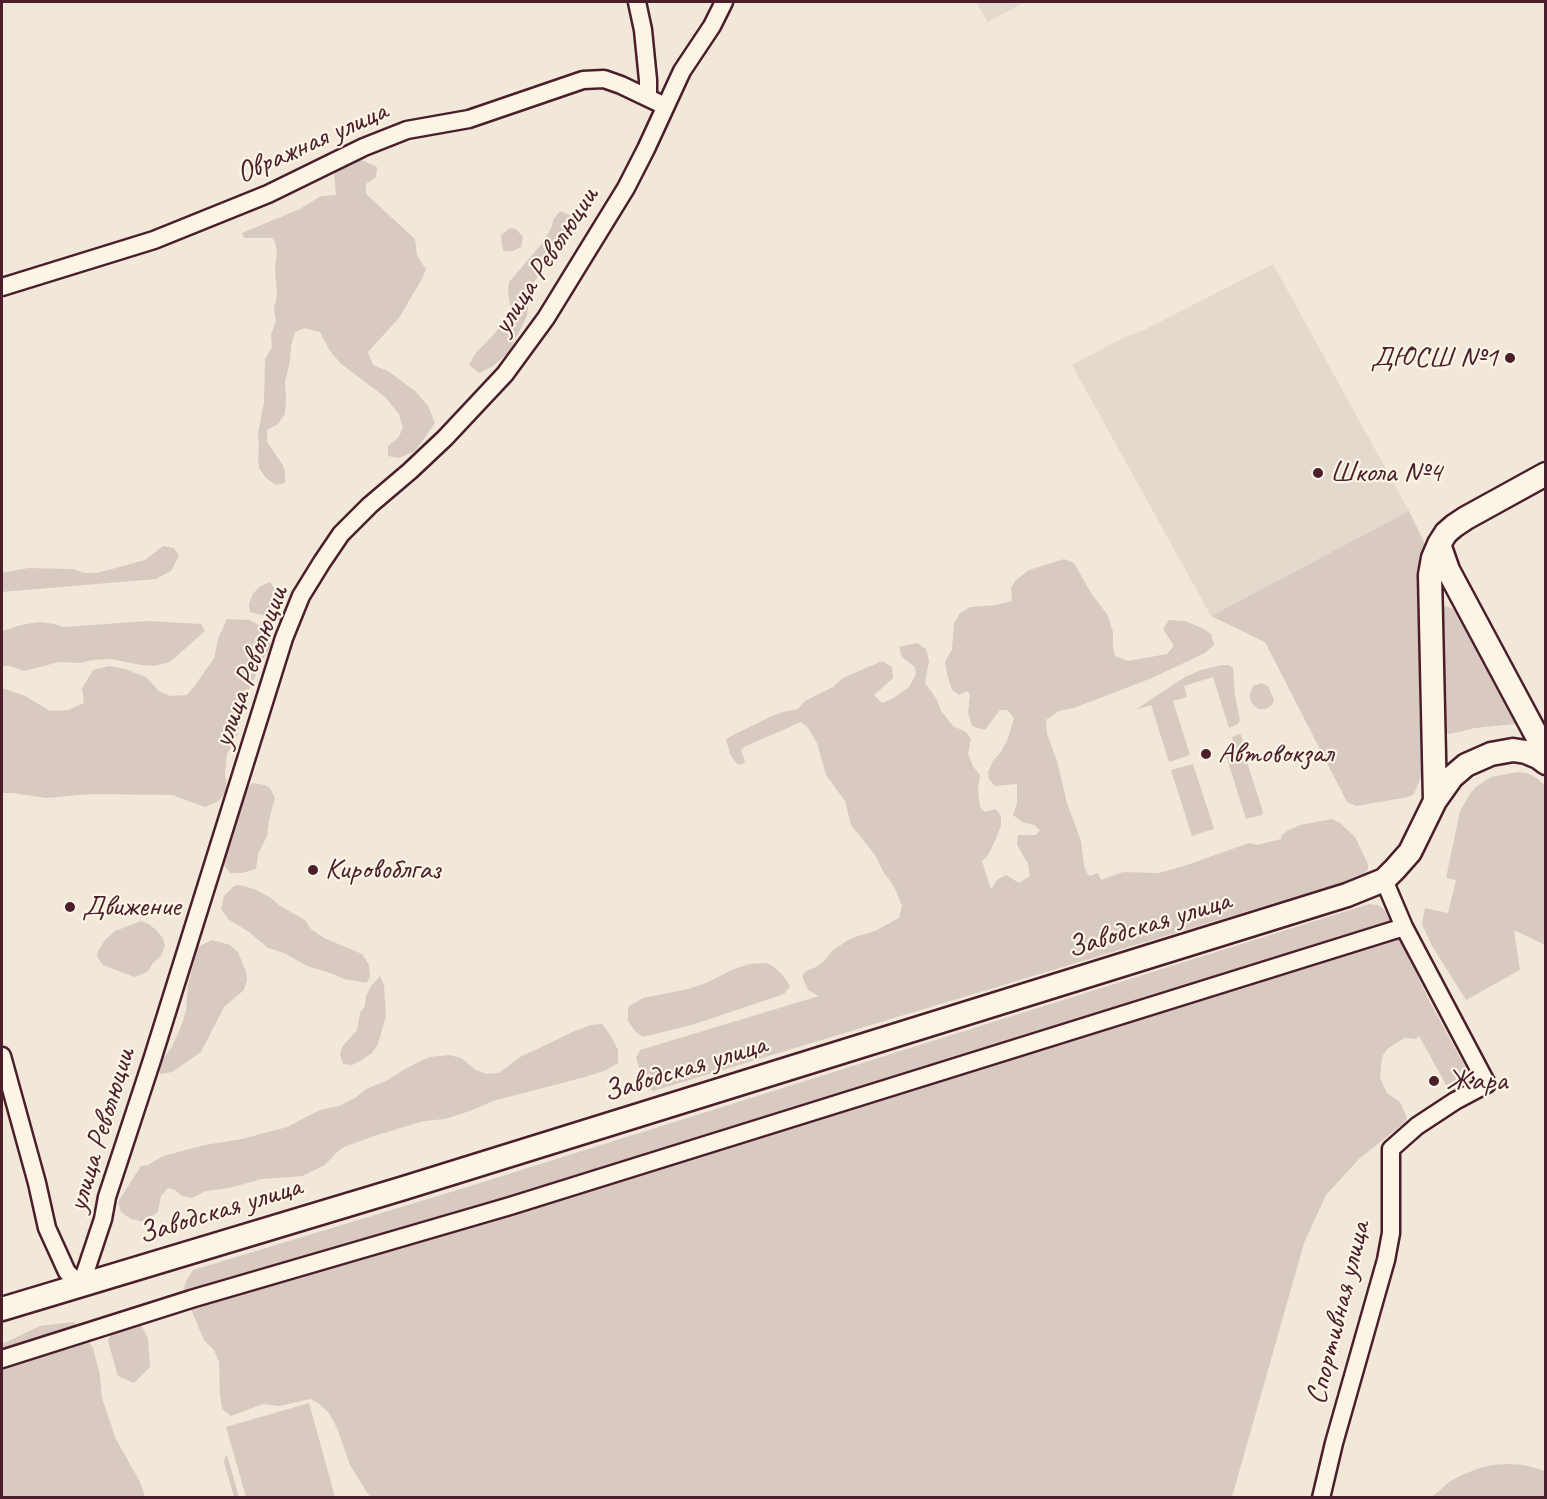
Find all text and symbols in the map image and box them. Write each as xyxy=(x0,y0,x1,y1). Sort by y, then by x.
street label: Овражная улица xyxy=(231,94,393,192)
street label: улица Революции xyxy=(485,180,607,342)
place label: ДЮСШ №1 xyxy=(1371,340,1498,376)
marker: ДЮСШ №1 xyxy=(1503,351,1517,365)
place label: Школа №4 xyxy=(1330,455,1442,491)
marker: Школа №4 xyxy=(1311,466,1325,480)
street label: улица Революции xyxy=(205,581,297,753)
place label: Автовокзал xyxy=(1218,736,1333,772)
marker: Автовокзал xyxy=(1199,747,1213,761)
place label: Кировоблгаз xyxy=(325,852,440,888)
marker: Кировоблгаз xyxy=(306,863,320,877)
street label: Заводская улица xyxy=(1063,883,1235,967)
place label: Движение xyxy=(82,889,181,925)
marker: Движение xyxy=(63,900,77,914)
street label: Заводская улица xyxy=(599,1027,771,1111)
street label: улица Революции xyxy=(60,1044,144,1216)
place label: Жара xyxy=(1446,1063,1507,1099)
marker: Жара xyxy=(1427,1074,1441,1088)
street label: Заводская улица xyxy=(134,1169,306,1253)
street label: Спортивная улица xyxy=(1299,1218,1379,1408)

